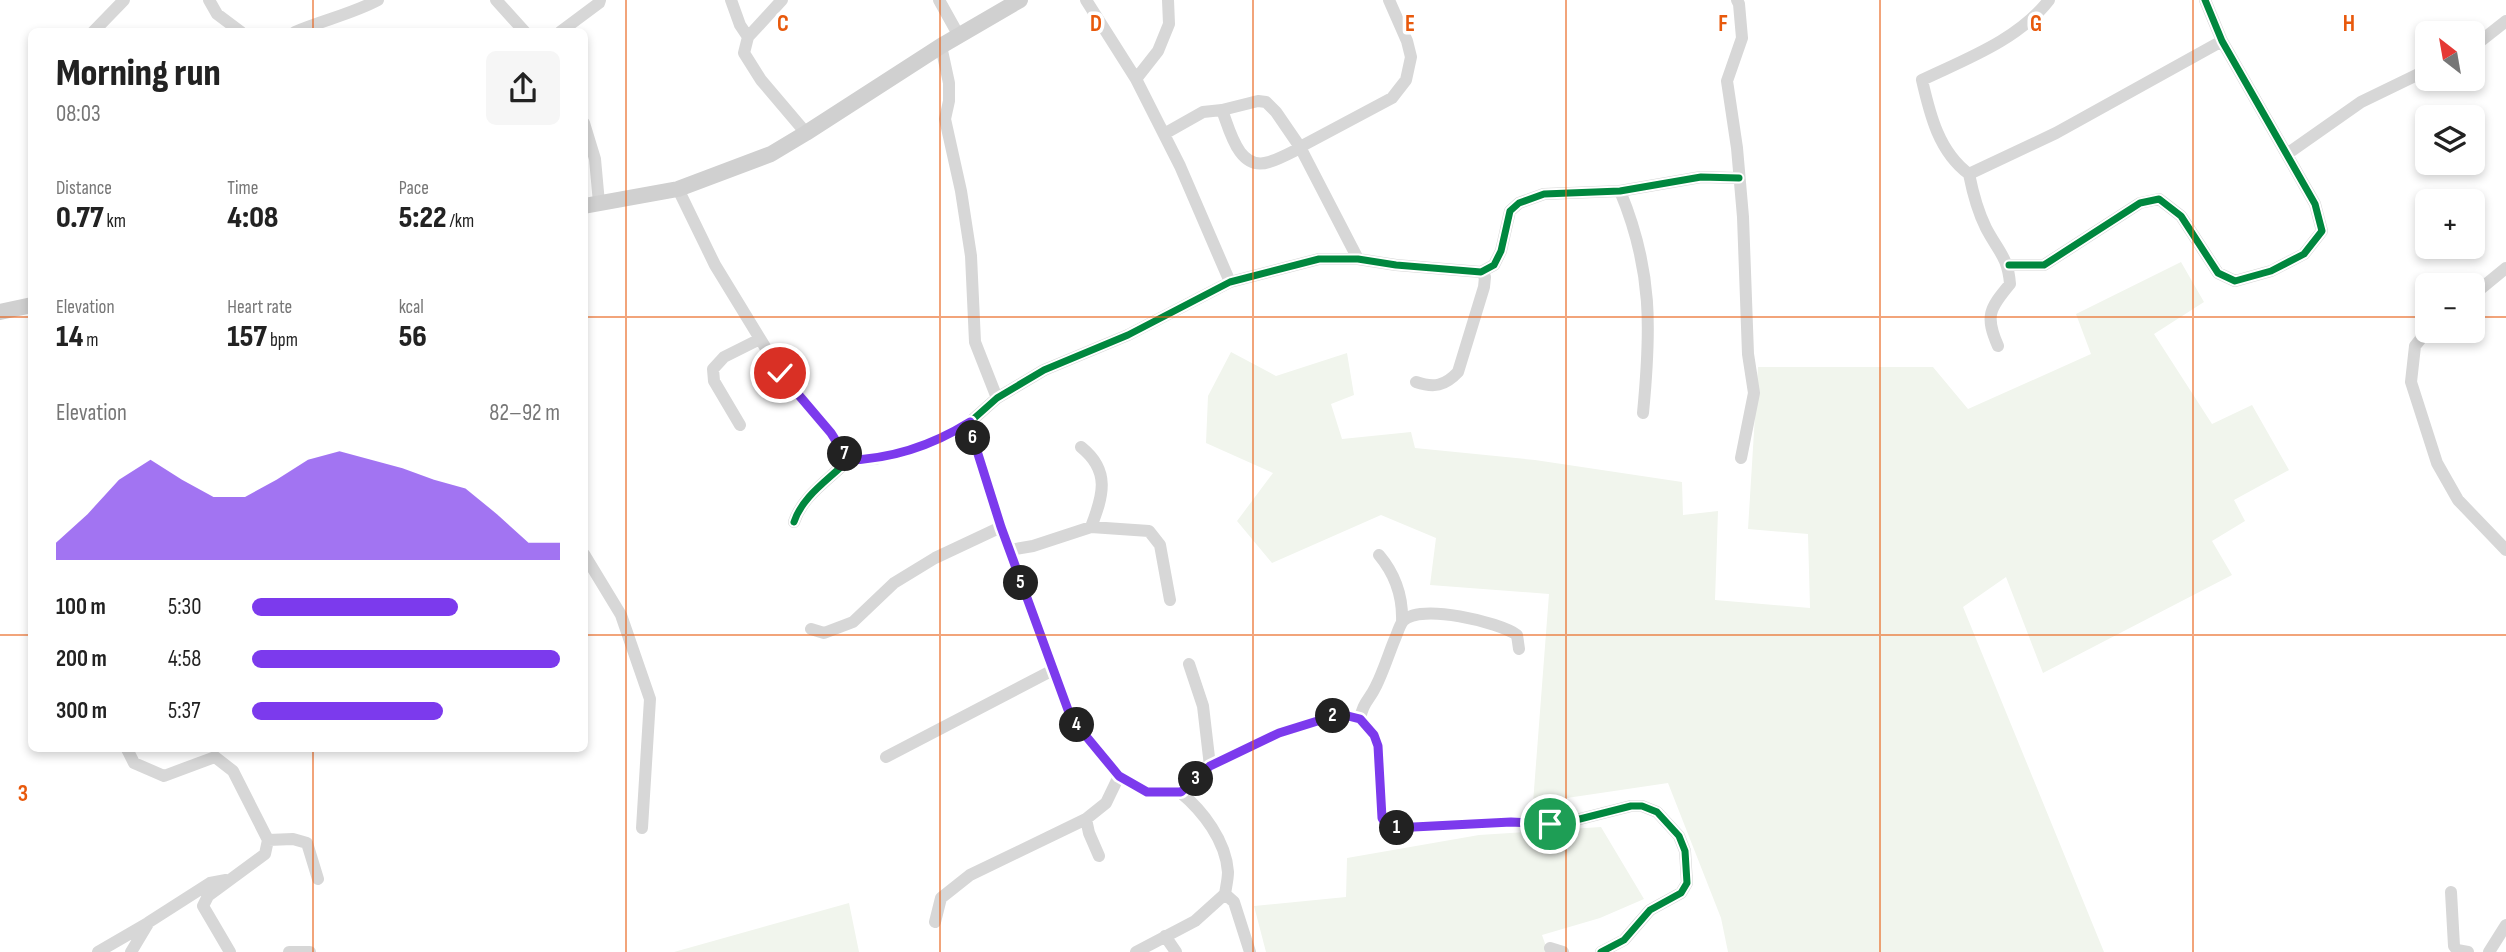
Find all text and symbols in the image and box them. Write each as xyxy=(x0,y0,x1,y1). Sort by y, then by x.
text: C xyxy=(777,10,789,38)
text: D xyxy=(1090,10,1102,38)
text: E xyxy=(1405,10,1415,38)
text: F xyxy=(1718,10,1728,38)
text: G xyxy=(2030,10,2042,38)
text: H xyxy=(2343,10,2355,38)
north arrow xyxy=(2415,21,2485,91)
map controls xyxy=(2415,21,2485,343)
text: Morning run xyxy=(56,51,221,96)
button: share xyxy=(486,51,560,125)
text: 08:03 xyxy=(56,100,101,128)
button: layers xyxy=(2415,105,2485,175)
text: Distance xyxy=(56,177,112,200)
text: Time xyxy=(227,177,258,200)
text: Pace xyxy=(399,177,429,200)
button: + xyxy=(2415,189,2485,259)
text: 0.77 xyxy=(56,200,104,236)
text: 4:08 xyxy=(227,200,279,236)
text: 5:22 xyxy=(399,200,446,236)
text: km xyxy=(104,210,126,233)
text: /km xyxy=(446,210,474,233)
button: − xyxy=(2415,273,2485,343)
text: Elevation xyxy=(56,296,115,319)
text: Heart rate xyxy=(227,296,292,319)
text: kcal xyxy=(399,296,424,319)
text: 14 xyxy=(56,319,83,355)
text: 157 xyxy=(227,319,267,355)
text: 56 xyxy=(399,319,427,355)
text: m xyxy=(83,329,99,352)
text: bpm xyxy=(267,329,298,352)
pin xyxy=(750,343,810,403)
icon: check xyxy=(761,354,799,392)
text: Elevation xyxy=(56,399,127,427)
text: 82–92 m xyxy=(489,399,560,427)
pin: 6 xyxy=(956,420,990,456)
text: 6 xyxy=(968,426,977,449)
pin: 7 xyxy=(828,436,862,472)
text: 7 xyxy=(840,442,849,465)
pin: 5 xyxy=(1004,566,1038,600)
text: 5 xyxy=(1016,571,1025,594)
text: 100 m xyxy=(56,593,106,621)
text: 5:30 xyxy=(168,593,201,621)
text: 200 m xyxy=(56,645,107,673)
text: 4:58 xyxy=(168,645,201,673)
text: 300 m xyxy=(56,697,107,725)
text: 5:37 xyxy=(168,697,200,725)
pin: 2 xyxy=(1316,698,1350,734)
text: 2 xyxy=(1328,704,1337,727)
pin: 4 xyxy=(1060,708,1094,742)
text: 4 xyxy=(1072,713,1081,736)
pin: 3 xyxy=(1178,762,1214,796)
text: 3 xyxy=(1191,767,1200,790)
text: 3 xyxy=(18,780,28,808)
pin xyxy=(1520,794,1580,854)
icon: arrive xyxy=(1531,805,1569,843)
pin: 1 xyxy=(1380,810,1414,846)
text: 1 xyxy=(1393,816,1400,839)

